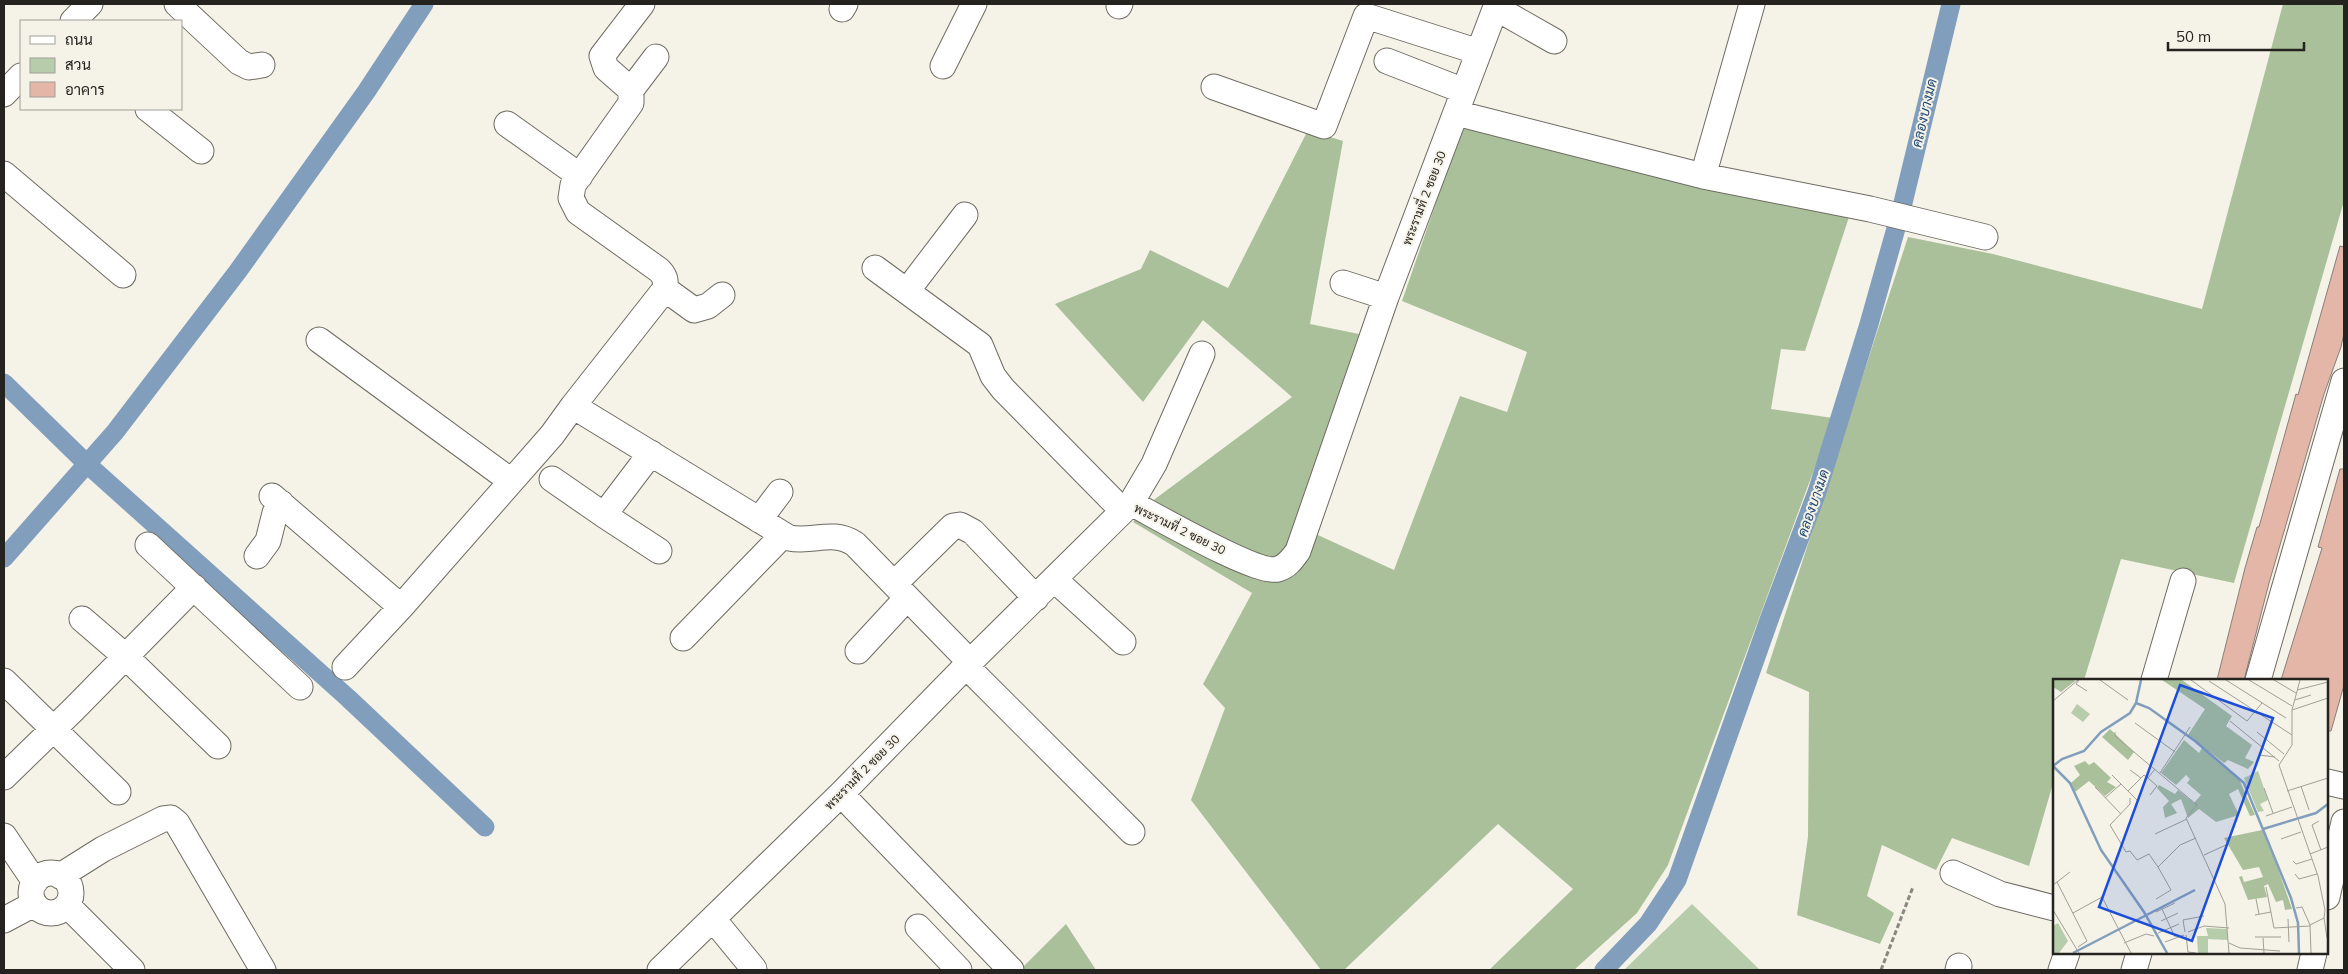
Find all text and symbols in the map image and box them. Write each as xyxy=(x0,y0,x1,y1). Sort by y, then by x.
legend xyxy=(20,20,182,110)
scale bar xyxy=(2168,20,2304,52)
text: 50 m xyxy=(2176,27,2211,46)
text: ถนน xyxy=(65,30,93,49)
text: สวน xyxy=(65,55,91,74)
water label: คลองบางมด xyxy=(1907,77,1941,149)
text: อาคาร xyxy=(65,80,105,99)
street label: พระรามที่ 2 ซอย 30 xyxy=(1396,148,1449,247)
water label: คลองบางมด xyxy=(1793,467,1833,539)
street label: พระรามที่ 2 ซอย 30 xyxy=(1132,498,1230,558)
inset map xyxy=(2053,679,2328,954)
street label: พระรามที่ 2 ซอย 30 xyxy=(819,729,903,813)

